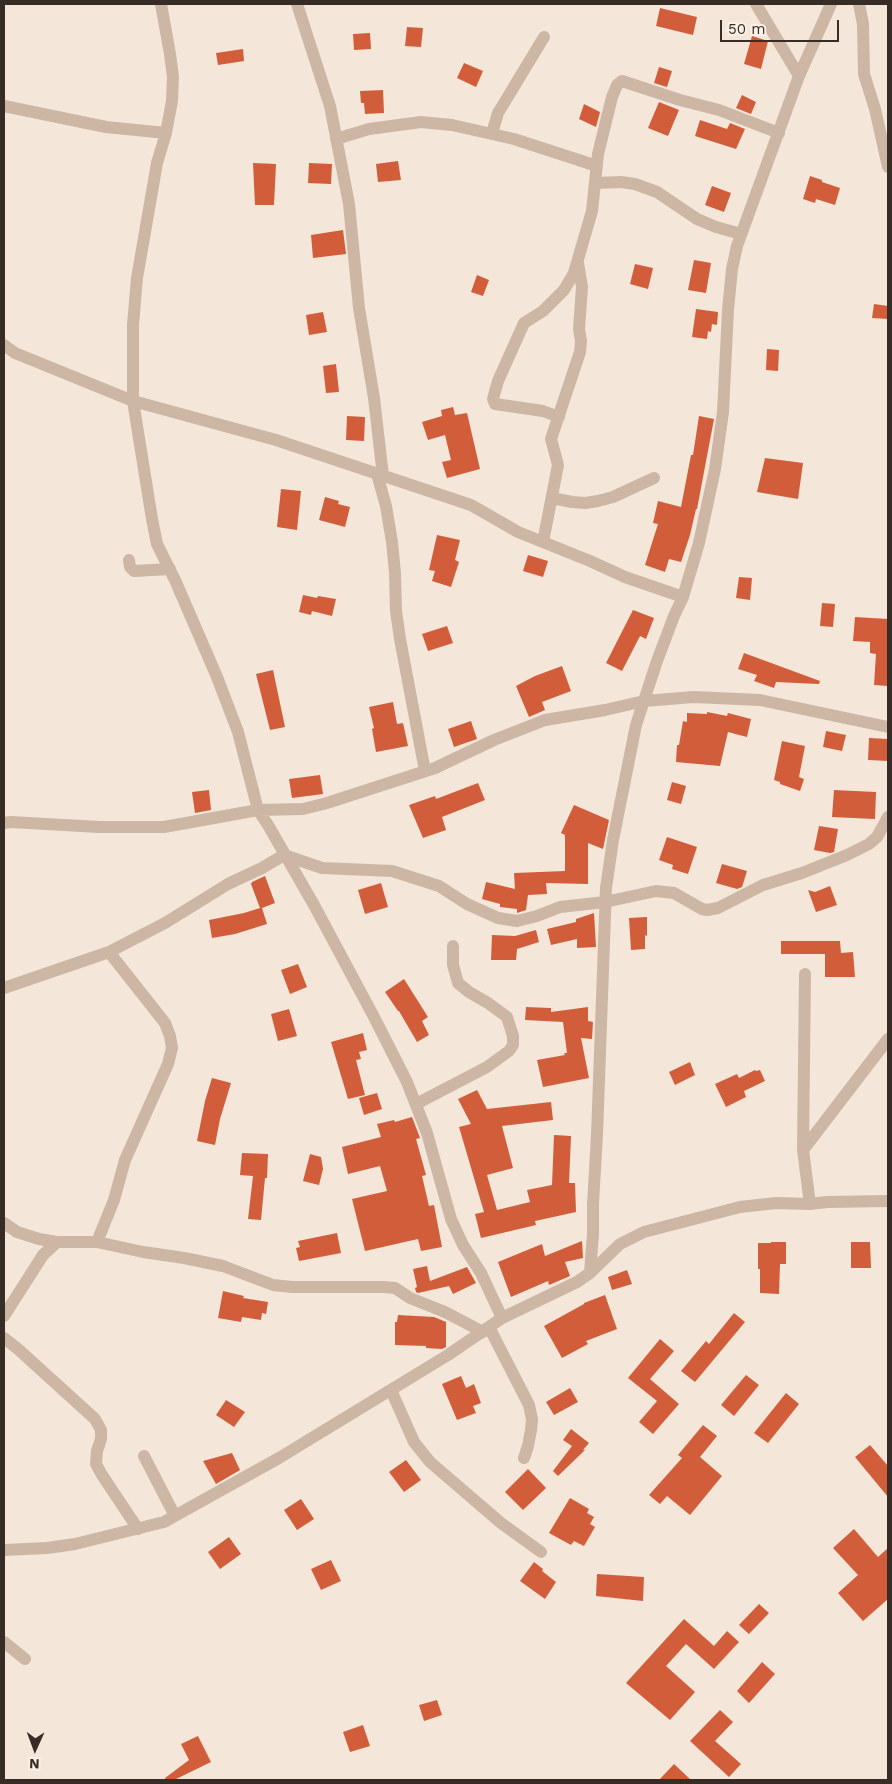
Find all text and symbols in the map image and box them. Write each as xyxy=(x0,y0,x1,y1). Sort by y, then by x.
scale bar xyxy=(722,10,841,42)
text: 50 m xyxy=(728,20,765,38)
north arrow xyxy=(10,1724,60,1774)
text: N xyxy=(29,1756,40,1772)

